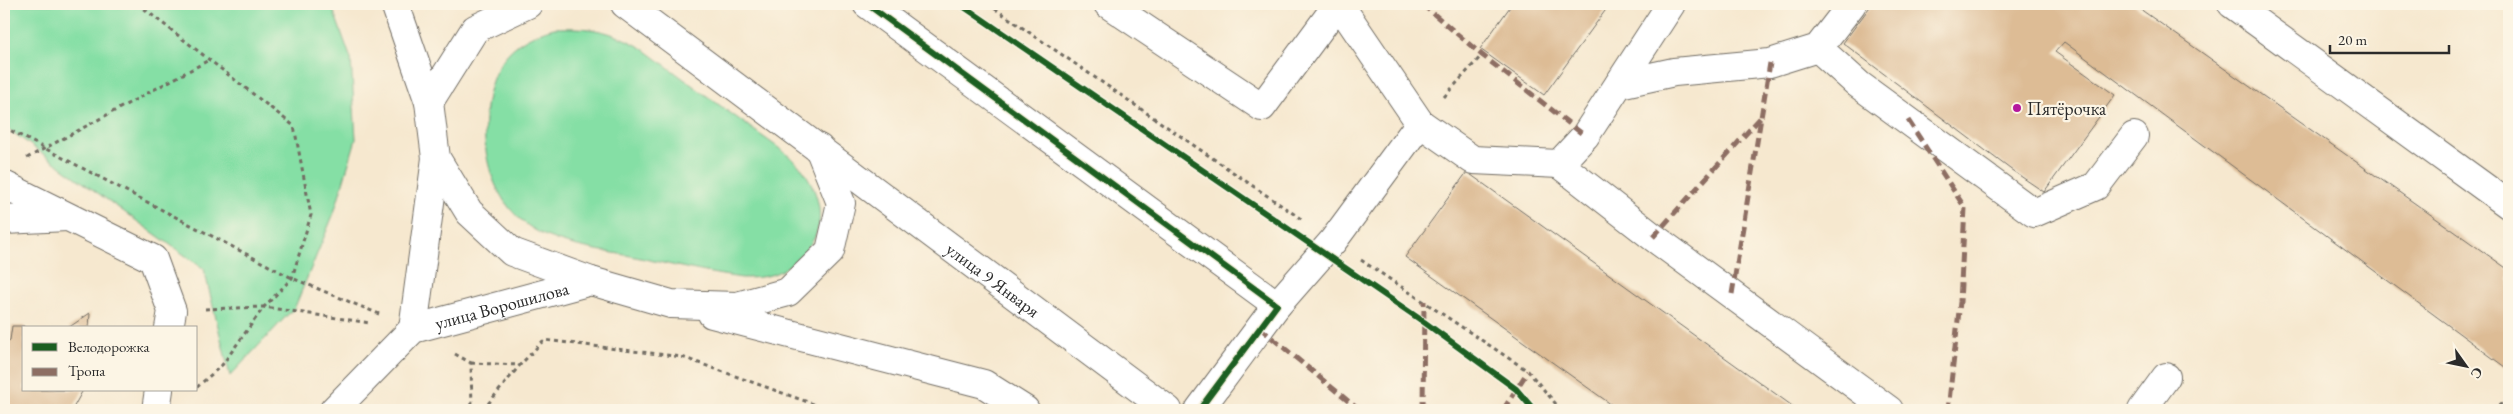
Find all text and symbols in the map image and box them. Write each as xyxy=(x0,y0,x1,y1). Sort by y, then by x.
scale bar xyxy=(2330,22,2449,54)
text: 20 m xyxy=(2338,30,2367,49)
place label: Пятёрочка xyxy=(2027,97,2107,120)
marker: Пятёрочка xyxy=(2011,102,2023,114)
street label: улица 9 Января xyxy=(942,237,1045,322)
street label: улица Ворошилова xyxy=(432,276,572,334)
legend xyxy=(22,326,198,392)
text: Велодорожка xyxy=(68,337,149,356)
north arrow xyxy=(2440,342,2490,392)
text: Тропа xyxy=(68,361,105,380)
text: С xyxy=(2467,364,2487,382)

